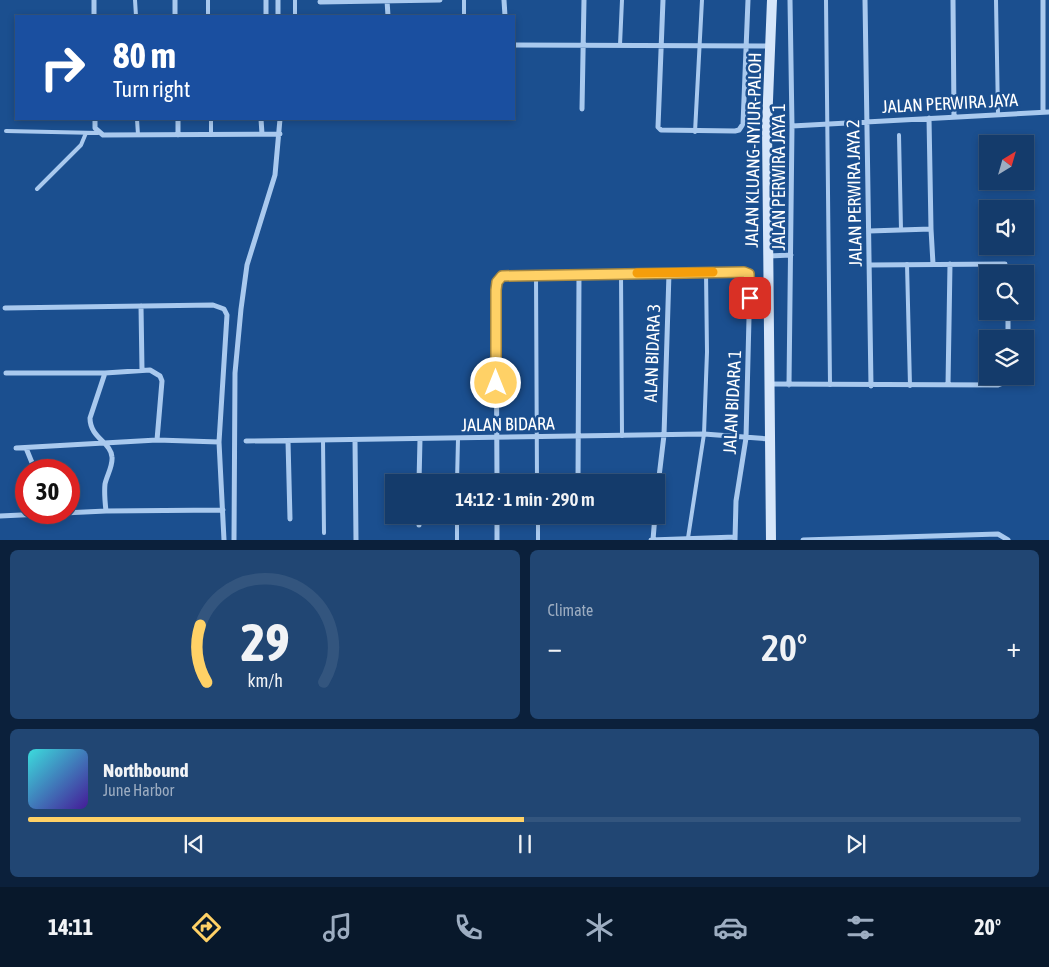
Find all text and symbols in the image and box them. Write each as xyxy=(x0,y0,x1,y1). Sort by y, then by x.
icon: right xyxy=(30,35,95,100)
text: 80 m xyxy=(113,35,176,75)
street label: JALAN KLUANG-NYIUR-PALOH xyxy=(741,52,765,248)
text: Turn right xyxy=(113,76,190,102)
street label: JALAN PERWIRA JAYA xyxy=(881,89,1019,117)
street label: JALAN PERWIRA JAYA 1 xyxy=(768,103,789,251)
street label: JALAN PERWIRA JAYA 2 xyxy=(842,119,866,267)
north arrow xyxy=(979,135,1034,190)
map controls xyxy=(979,135,1034,385)
button: sound xyxy=(979,200,1034,255)
button: search xyxy=(979,265,1034,320)
pin xyxy=(729,277,771,319)
icon: arrive xyxy=(736,284,764,312)
street label: ALAN BIDARA 3 xyxy=(640,303,664,403)
button: layers xyxy=(979,330,1034,385)
street label: JALAN BIDARA 1 xyxy=(719,349,745,455)
position arrow xyxy=(469,356,521,408)
street label: JALAN BIDARA xyxy=(461,413,555,435)
speed limit sign: 30 xyxy=(15,459,80,524)
text: 14:12 · 1 min · 290 m xyxy=(455,488,595,510)
text: Climate xyxy=(548,601,593,619)
text: 29 xyxy=(240,612,289,672)
text: 20° xyxy=(761,626,807,669)
text: − xyxy=(548,631,562,663)
text: + xyxy=(1006,631,1021,663)
text: km/h xyxy=(247,670,282,691)
text: Northbound xyxy=(103,759,189,781)
text: June Harbor xyxy=(103,781,174,799)
icon: previous xyxy=(180,830,208,858)
icon: pause xyxy=(511,830,539,858)
icon: next xyxy=(842,830,870,858)
icon: directions xyxy=(189,910,224,945)
icon: music xyxy=(320,910,355,945)
icon: phone xyxy=(451,910,486,945)
icon: climate xyxy=(582,910,617,945)
icon: car xyxy=(713,910,748,945)
icon: filters xyxy=(843,910,878,945)
text: 14:11 xyxy=(48,914,93,940)
text: 20° xyxy=(974,914,1001,940)

